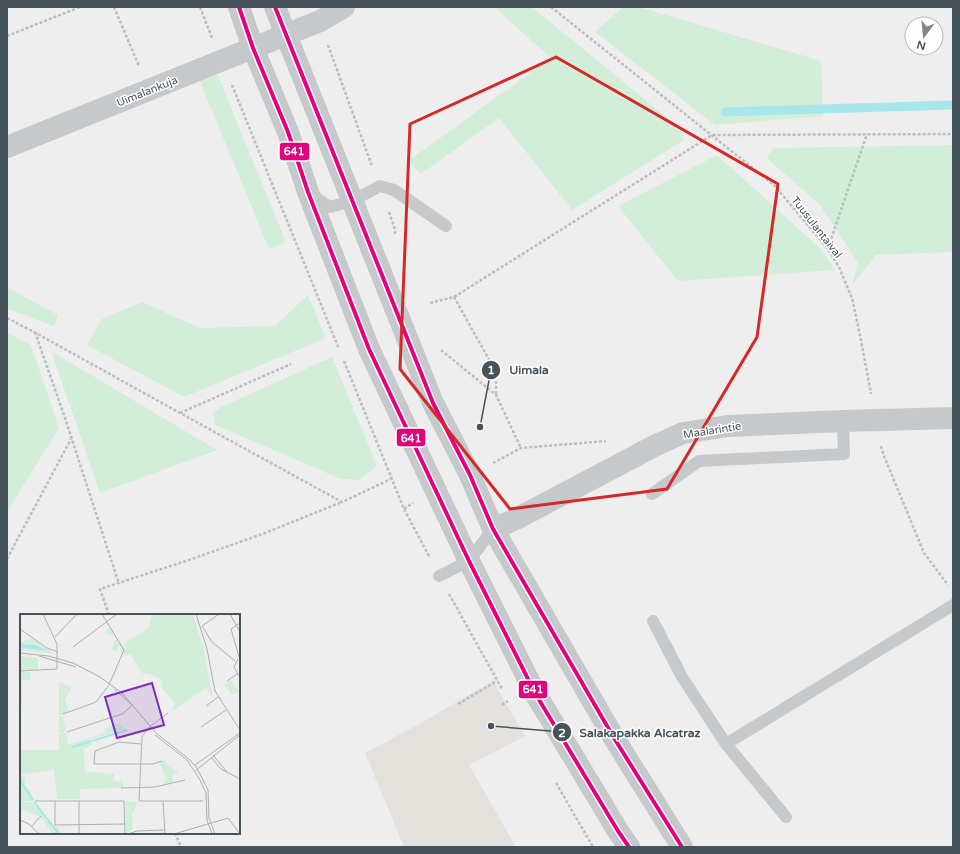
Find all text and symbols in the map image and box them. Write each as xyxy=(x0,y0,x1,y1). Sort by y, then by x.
north arrow xyxy=(904,16,944,56)
text: N xyxy=(915,38,927,53)
street label: Uimalankuja xyxy=(115,73,180,110)
line badge: 641 xyxy=(279,142,310,161)
text: 641 xyxy=(284,145,304,158)
street label: Tuusulantaival xyxy=(788,194,845,261)
callout: Uimala xyxy=(481,358,557,382)
text: 1 xyxy=(487,363,495,377)
text: Uimala xyxy=(509,363,549,377)
street label: Maalarintie xyxy=(682,419,742,441)
line badge: 641 xyxy=(396,428,426,447)
text: 641 xyxy=(401,432,421,445)
inset map xyxy=(20,614,240,834)
line badge: 641 xyxy=(518,680,548,699)
text: 641 xyxy=(523,683,543,696)
callout: Salakapakka Alcatraz xyxy=(552,720,709,744)
text: 2 xyxy=(558,726,566,740)
text: Salakapakka Alcatraz xyxy=(580,726,700,741)

